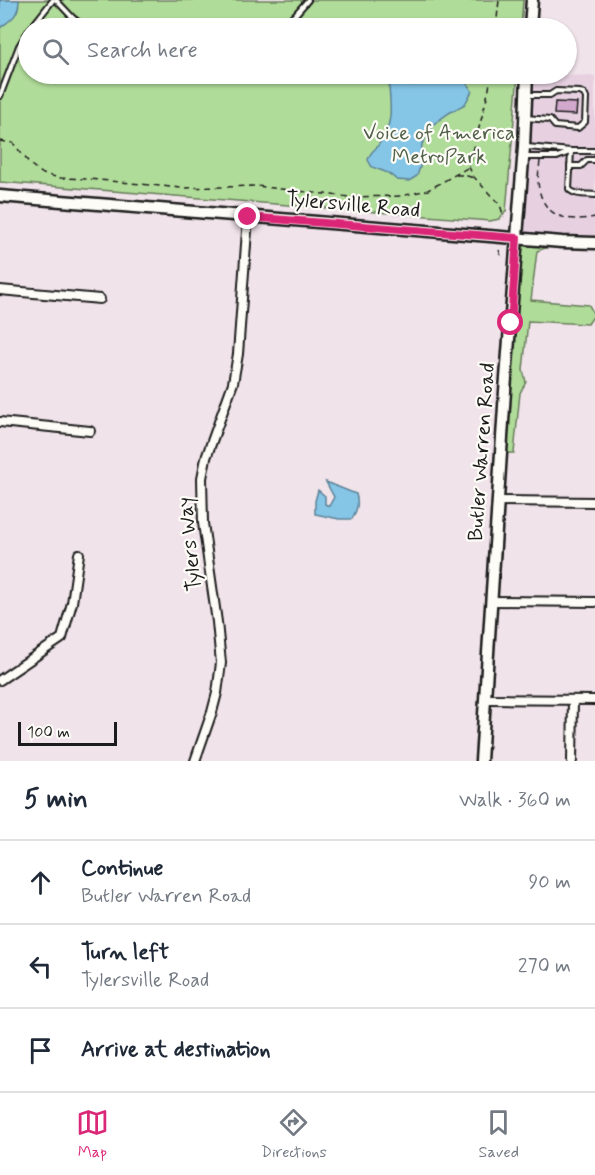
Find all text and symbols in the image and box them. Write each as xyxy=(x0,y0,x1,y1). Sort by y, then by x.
search box xyxy=(18,18,577,84)
icon: search xyxy=(39,35,72,68)
text: Search here xyxy=(87,37,198,65)
park label: Voice of America MetroPark xyxy=(363,119,515,171)
street label: Tylersville Road xyxy=(285,185,421,225)
route end xyxy=(234,203,260,229)
route start xyxy=(497,309,523,335)
street label: Butler Warren Road xyxy=(462,362,502,542)
street label: Tylers Way xyxy=(171,495,209,593)
scale bar xyxy=(18,719,117,746)
text: 100 m xyxy=(27,722,70,743)
text: 5 min xyxy=(24,783,88,817)
text: Walk · 360 m xyxy=(459,787,571,814)
text: Continue xyxy=(81,855,163,883)
icon: ahead xyxy=(24,866,57,899)
text: 90 m xyxy=(528,869,571,896)
text: Butler Warren Road xyxy=(81,883,251,910)
text: Turn left xyxy=(81,939,169,967)
icon: left xyxy=(24,950,57,983)
text: 270 m xyxy=(518,953,571,980)
text: Tylersville Road xyxy=(81,967,209,994)
icon: arrive xyxy=(24,1034,57,1067)
text: Arrive at destination xyxy=(81,1036,271,1064)
tab: Map xyxy=(76,1106,109,1163)
tab: Directions xyxy=(261,1106,327,1163)
tab: Saved xyxy=(479,1106,519,1163)

